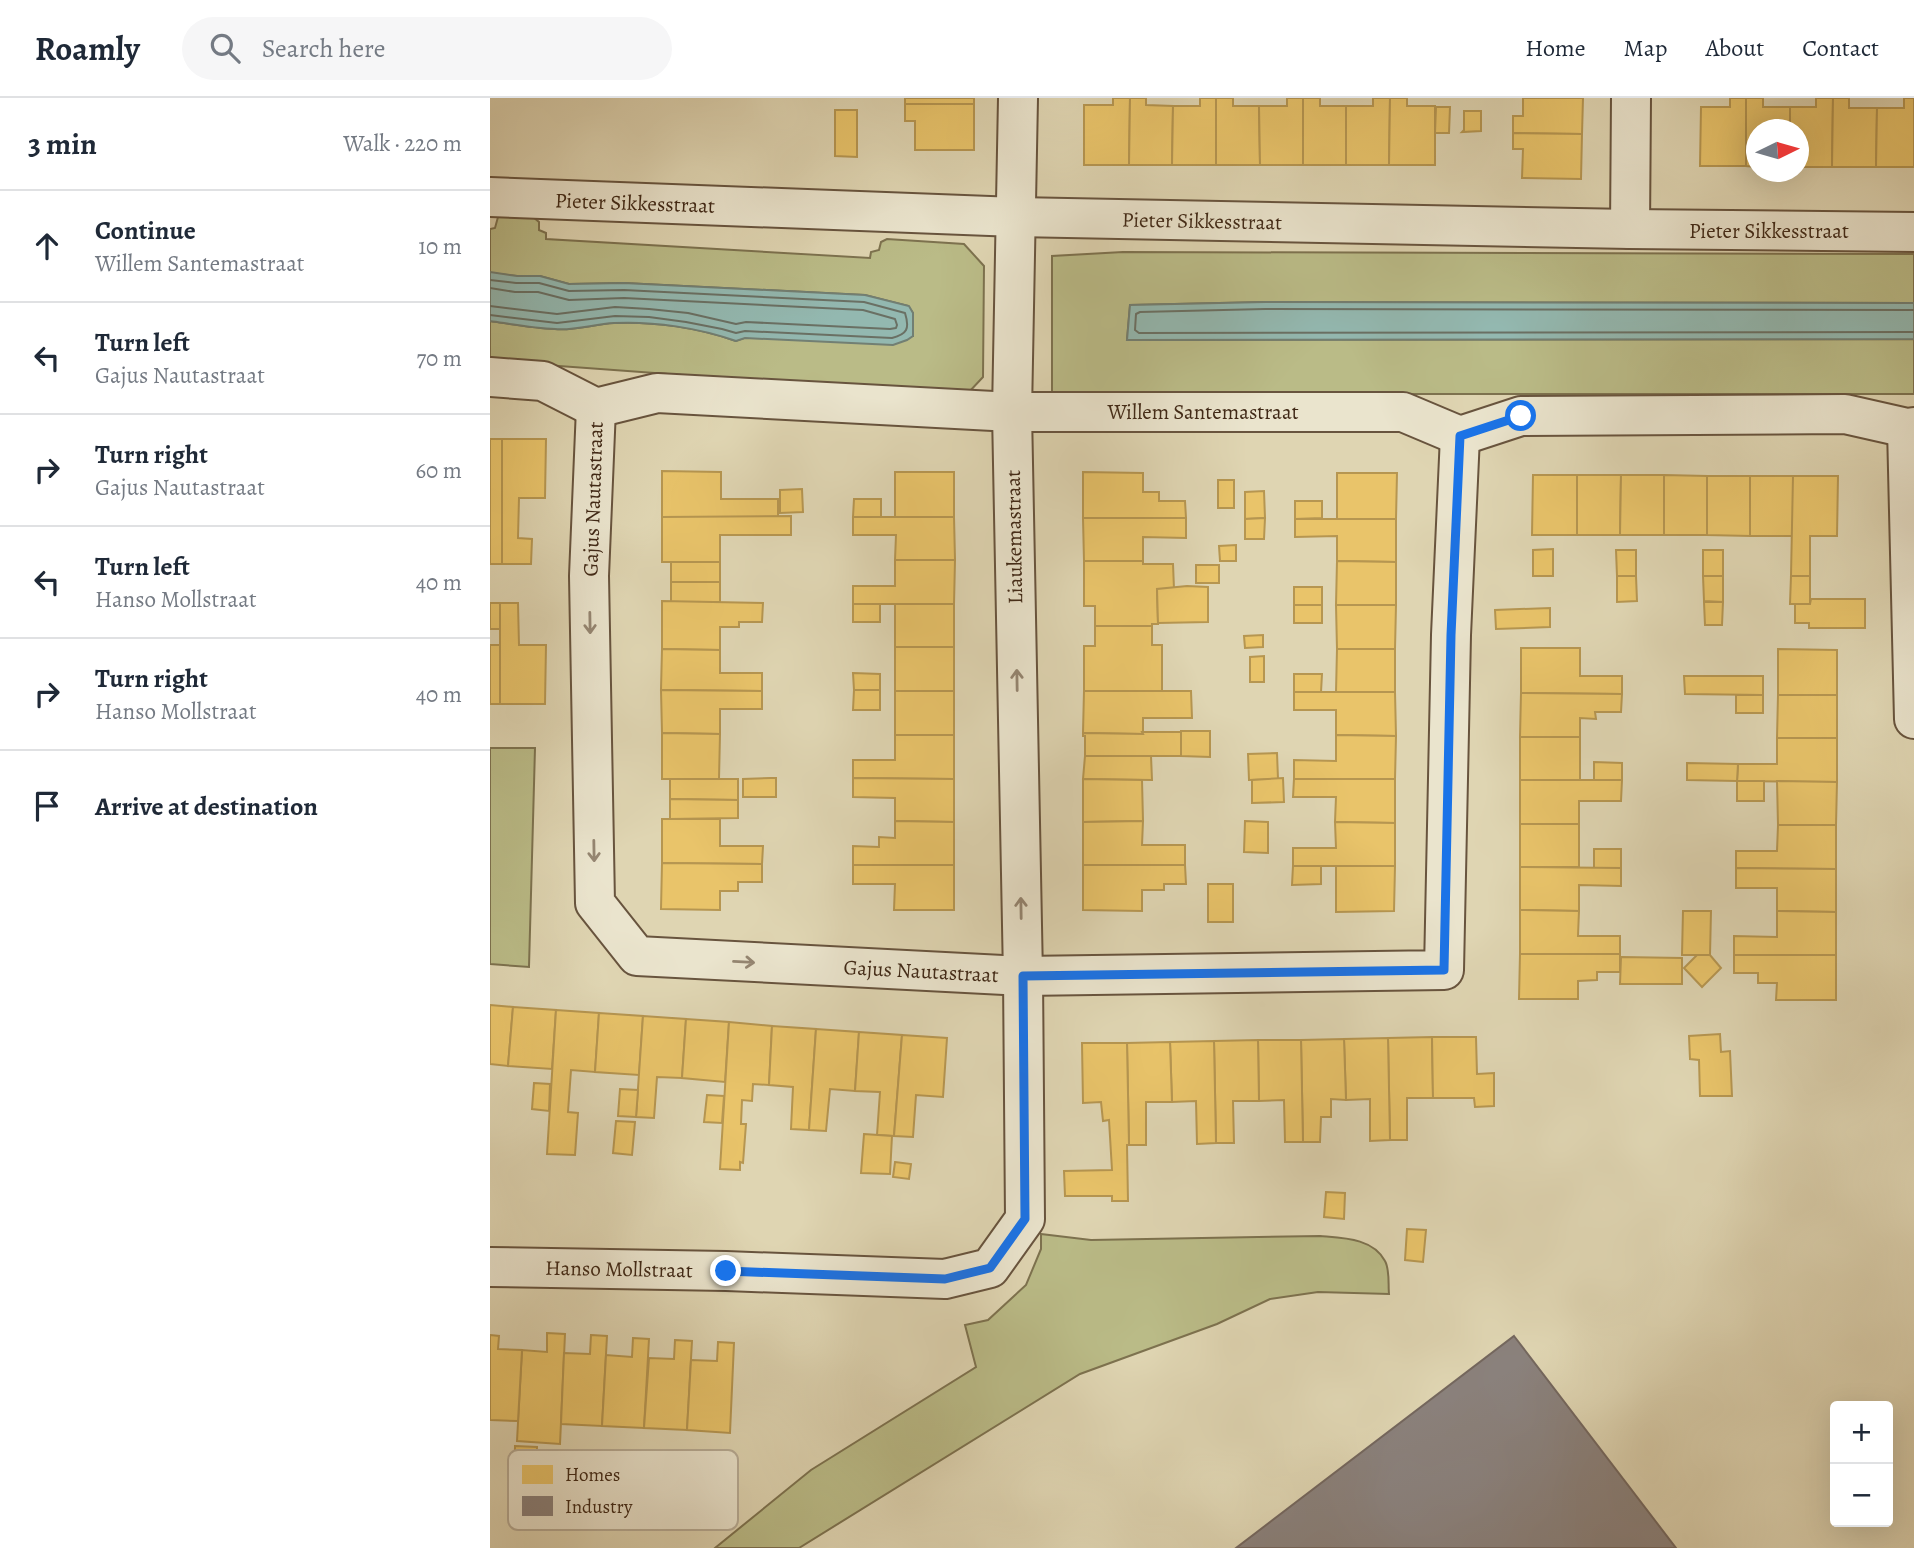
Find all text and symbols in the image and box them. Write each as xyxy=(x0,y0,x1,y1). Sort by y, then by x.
search box xyxy=(182,17,672,80)
text: Roamly xyxy=(35,26,140,71)
icon: search xyxy=(206,29,244,67)
text: Search here xyxy=(262,31,385,66)
text: Home xyxy=(1525,32,1586,64)
text: Map xyxy=(1624,32,1668,64)
text: About xyxy=(1706,32,1764,64)
text: Contact xyxy=(1802,32,1879,64)
north arrow xyxy=(1746,119,1809,182)
text: 3 min xyxy=(28,124,97,164)
text: Walk · 220 m xyxy=(343,128,462,159)
street label: Pieter Sikkesstraat xyxy=(555,186,716,220)
street label: Pieter Sikkesstraat xyxy=(1122,206,1282,236)
text: Continue xyxy=(95,213,196,248)
street label: Pieter Sikkesstraat xyxy=(1689,217,1849,245)
icon: ahead xyxy=(28,227,66,265)
text: 10 m xyxy=(418,231,462,262)
text: Willem Santemastraat xyxy=(95,248,304,279)
text: Turn left xyxy=(95,325,190,360)
icon: left xyxy=(28,339,66,377)
text: 70 m xyxy=(416,343,462,374)
text: Gajus Nautastraat xyxy=(95,360,265,391)
street label: Willem Santemastraat xyxy=(1106,398,1299,426)
route start xyxy=(1505,400,1536,431)
street label: Gajus Nautastraat xyxy=(576,421,610,577)
text: Turn right xyxy=(95,437,208,472)
icon: right xyxy=(28,451,66,489)
text: 60 m xyxy=(415,455,462,486)
street label: Liaukemastraat xyxy=(999,470,1029,604)
text: Gajus Nautastraat xyxy=(95,472,265,503)
text: Turn left xyxy=(95,549,190,584)
icon: left xyxy=(28,563,66,601)
text: 40 m xyxy=(416,567,462,598)
text: Hanso Mollstraat xyxy=(95,584,257,615)
one-way arrow xyxy=(583,611,597,634)
text: Turn right xyxy=(95,661,208,696)
one-way arrow xyxy=(1010,669,1024,692)
icon: right xyxy=(28,675,66,713)
text: 40 m xyxy=(416,679,462,710)
text: Hanso Mollstraat xyxy=(95,696,257,727)
icon: arrive xyxy=(28,787,66,825)
text: Arrive at destination xyxy=(95,789,318,824)
one-way arrow xyxy=(587,839,601,862)
one-way arrow xyxy=(1014,896,1028,919)
street label: Gajus Nautastraat xyxy=(843,953,999,989)
one-way arrow xyxy=(732,955,755,968)
street label: Hanso Mollstraat xyxy=(545,1254,693,1284)
route end xyxy=(710,1255,741,1286)
map controls xyxy=(1830,1401,1893,1527)
button: + xyxy=(1830,1401,1893,1464)
legend xyxy=(508,1450,738,1530)
text: Homes xyxy=(565,1462,620,1488)
button: − xyxy=(1830,1464,1893,1527)
text: Industry xyxy=(565,1494,633,1520)

